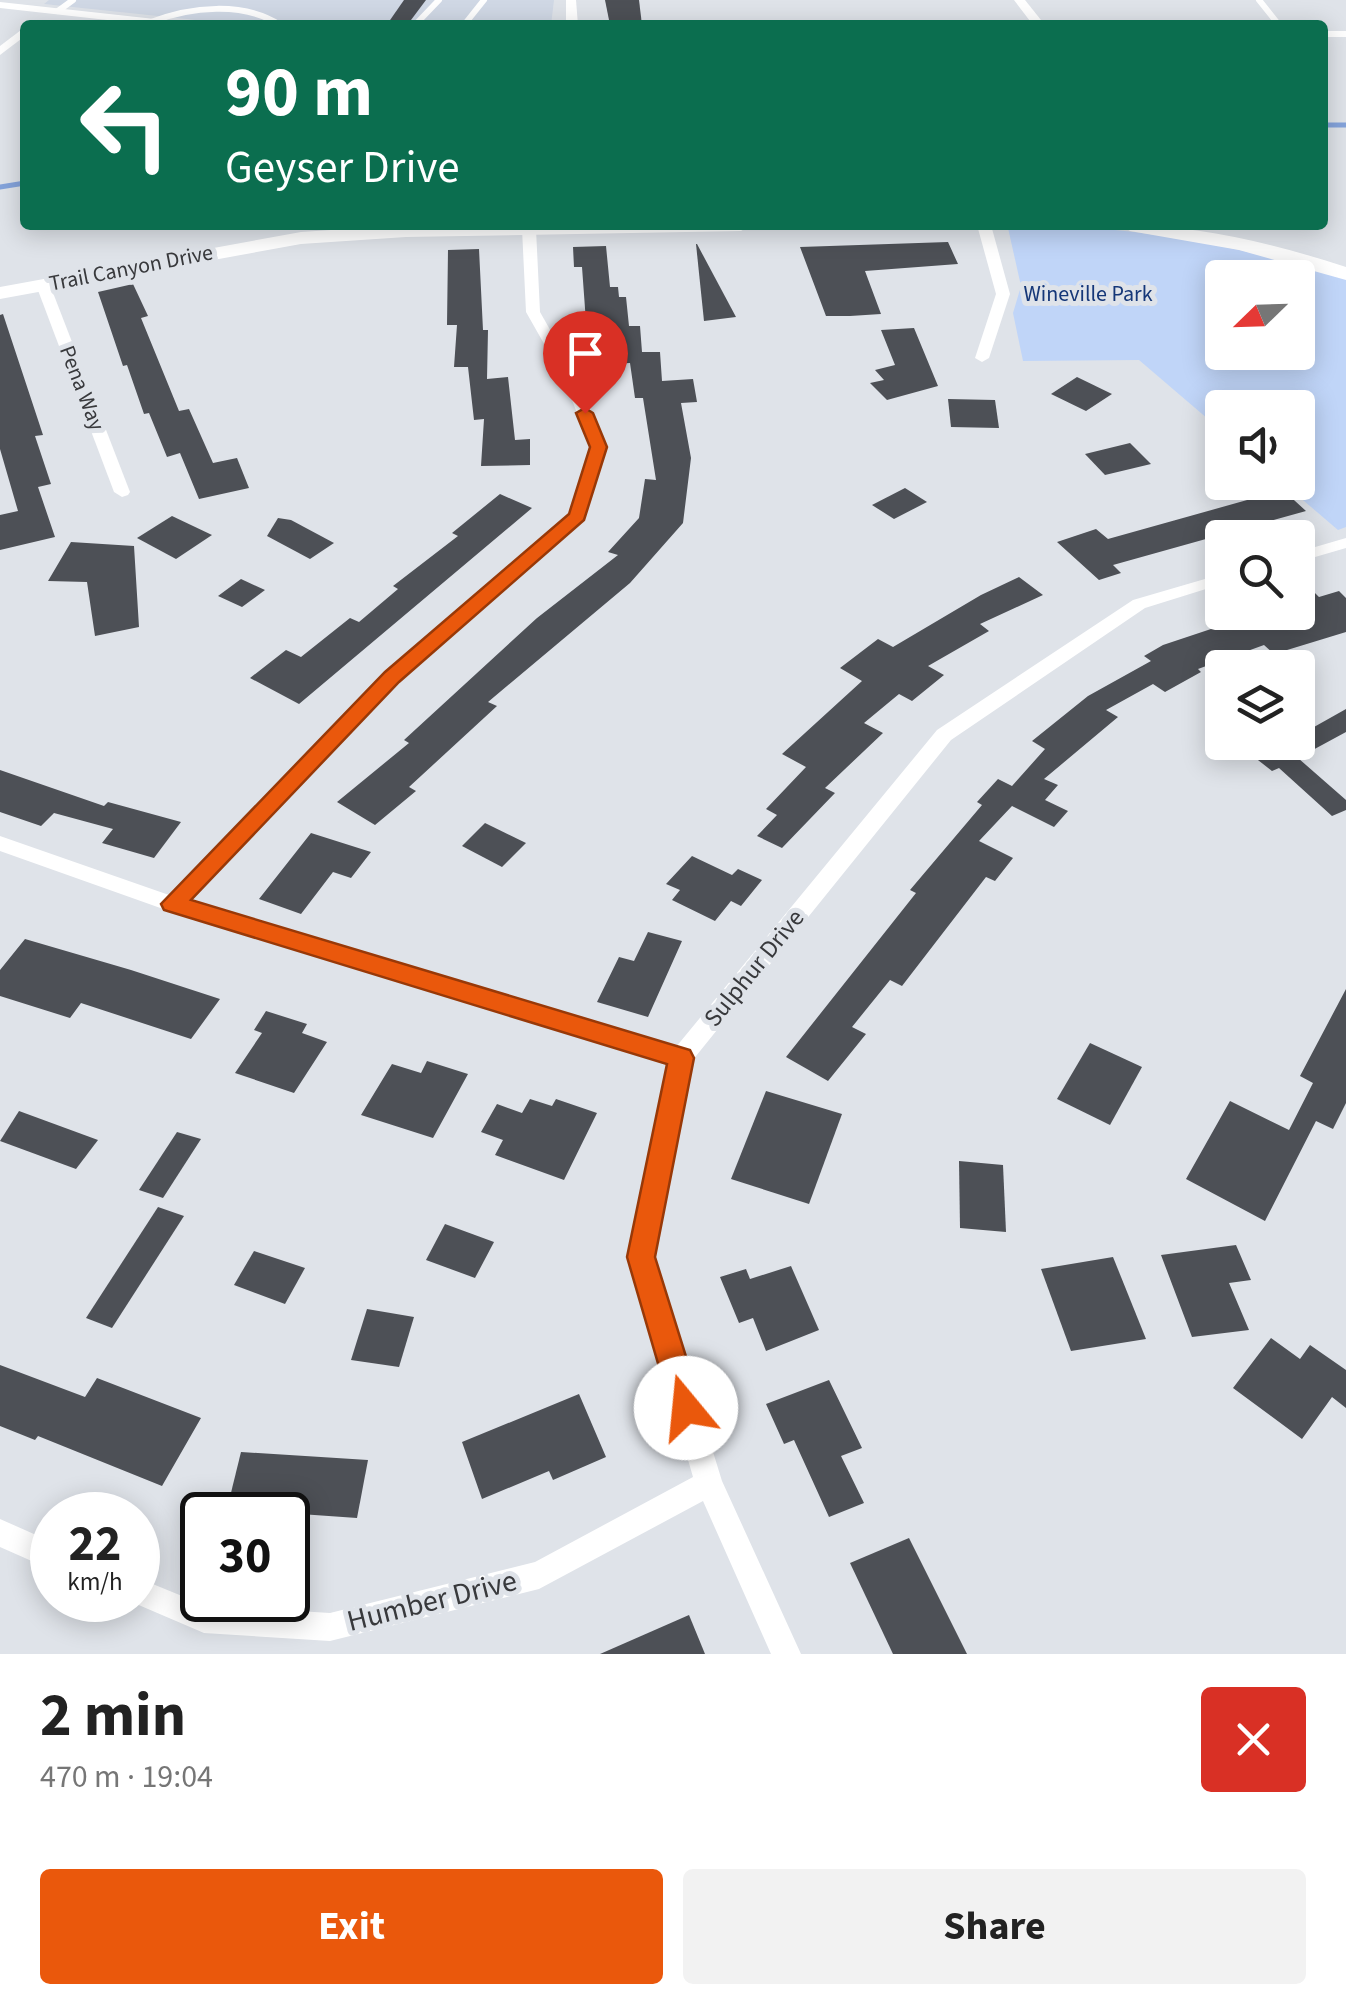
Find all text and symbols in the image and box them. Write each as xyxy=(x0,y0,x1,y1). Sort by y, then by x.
text: 90 m xyxy=(225,43,373,143)
icon: left xyxy=(60,60,190,190)
text: Geyser Drive xyxy=(225,136,460,200)
street label: Trail Canyon Drive xyxy=(46,236,216,300)
north arrow xyxy=(1205,260,1315,370)
map controls xyxy=(1205,260,1315,760)
park label: Wineville Park xyxy=(1023,278,1153,310)
pin xyxy=(543,311,628,414)
icon: arrive xyxy=(558,326,613,381)
street label: Pena Way xyxy=(51,341,113,436)
button: sound xyxy=(1205,390,1315,500)
button: search xyxy=(1205,520,1315,630)
button: layers xyxy=(1205,650,1315,760)
street label: Sulphur Drive xyxy=(695,901,813,1035)
position arrow xyxy=(634,1356,738,1460)
speed limit sign: 30 xyxy=(180,1492,310,1622)
text: 22 xyxy=(69,1509,121,1580)
street label: Humber Drive xyxy=(343,1559,521,1643)
text: km/h xyxy=(67,1564,123,1600)
text: 2 min xyxy=(40,1674,186,1759)
button: close xyxy=(1201,1687,1306,1792)
text: 470 m · 19:04 xyxy=(40,1754,213,1800)
button: Exit xyxy=(40,1869,663,1984)
button: Share xyxy=(683,1869,1306,1984)

